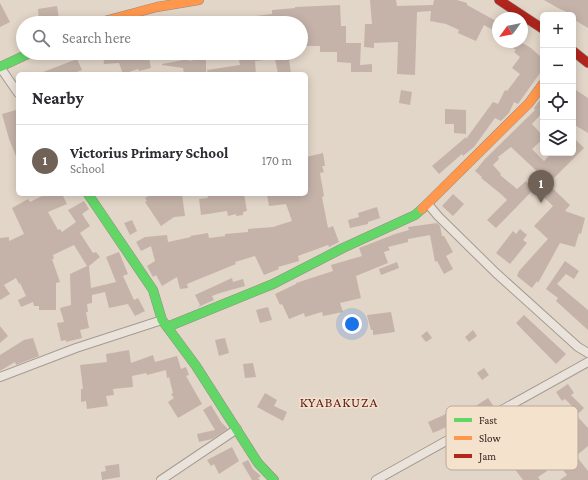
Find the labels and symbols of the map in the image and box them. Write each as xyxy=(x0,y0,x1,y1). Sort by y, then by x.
north arrow xyxy=(492,12,528,48)
pin: 1 xyxy=(528,170,554,203)
your location xyxy=(342,314,362,334)
district label: KYABAKUZA xyxy=(300,394,378,410)
legend xyxy=(446,406,578,470)
text: Fast xyxy=(479,414,498,426)
text: Slow xyxy=(479,432,501,444)
text: Jam xyxy=(478,450,496,463)

